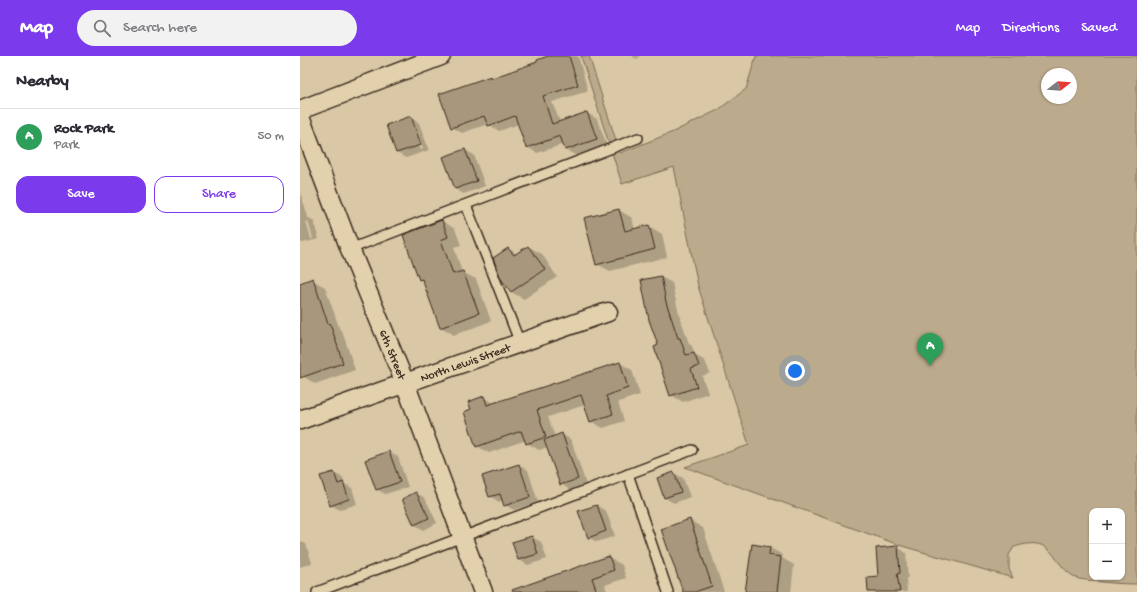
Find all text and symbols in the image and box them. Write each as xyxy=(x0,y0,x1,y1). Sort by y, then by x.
search box xyxy=(77,10,357,46)
text: Map xyxy=(20,17,53,40)
icon: search xyxy=(91,17,113,39)
text: Search here xyxy=(123,19,197,37)
text: Map xyxy=(956,20,980,37)
text: Directions xyxy=(1002,20,1059,37)
text: Saved xyxy=(1081,20,1117,37)
north arrow xyxy=(1041,68,1077,104)
text: Nearby xyxy=(16,72,69,92)
text: Rock Park xyxy=(54,120,114,138)
text: A xyxy=(25,129,33,144)
text: 50 m xyxy=(257,129,284,144)
text: Park xyxy=(54,138,79,153)
button: Save xyxy=(16,176,146,213)
button: Share xyxy=(154,176,284,213)
street label: 6th Street xyxy=(375,328,408,383)
pin: A xyxy=(917,333,943,366)
street label: North Lewis Street xyxy=(419,341,514,386)
your location xyxy=(785,361,805,381)
map controls xyxy=(1089,508,1125,580)
button: + xyxy=(1089,508,1125,544)
button: − xyxy=(1089,544,1125,580)

